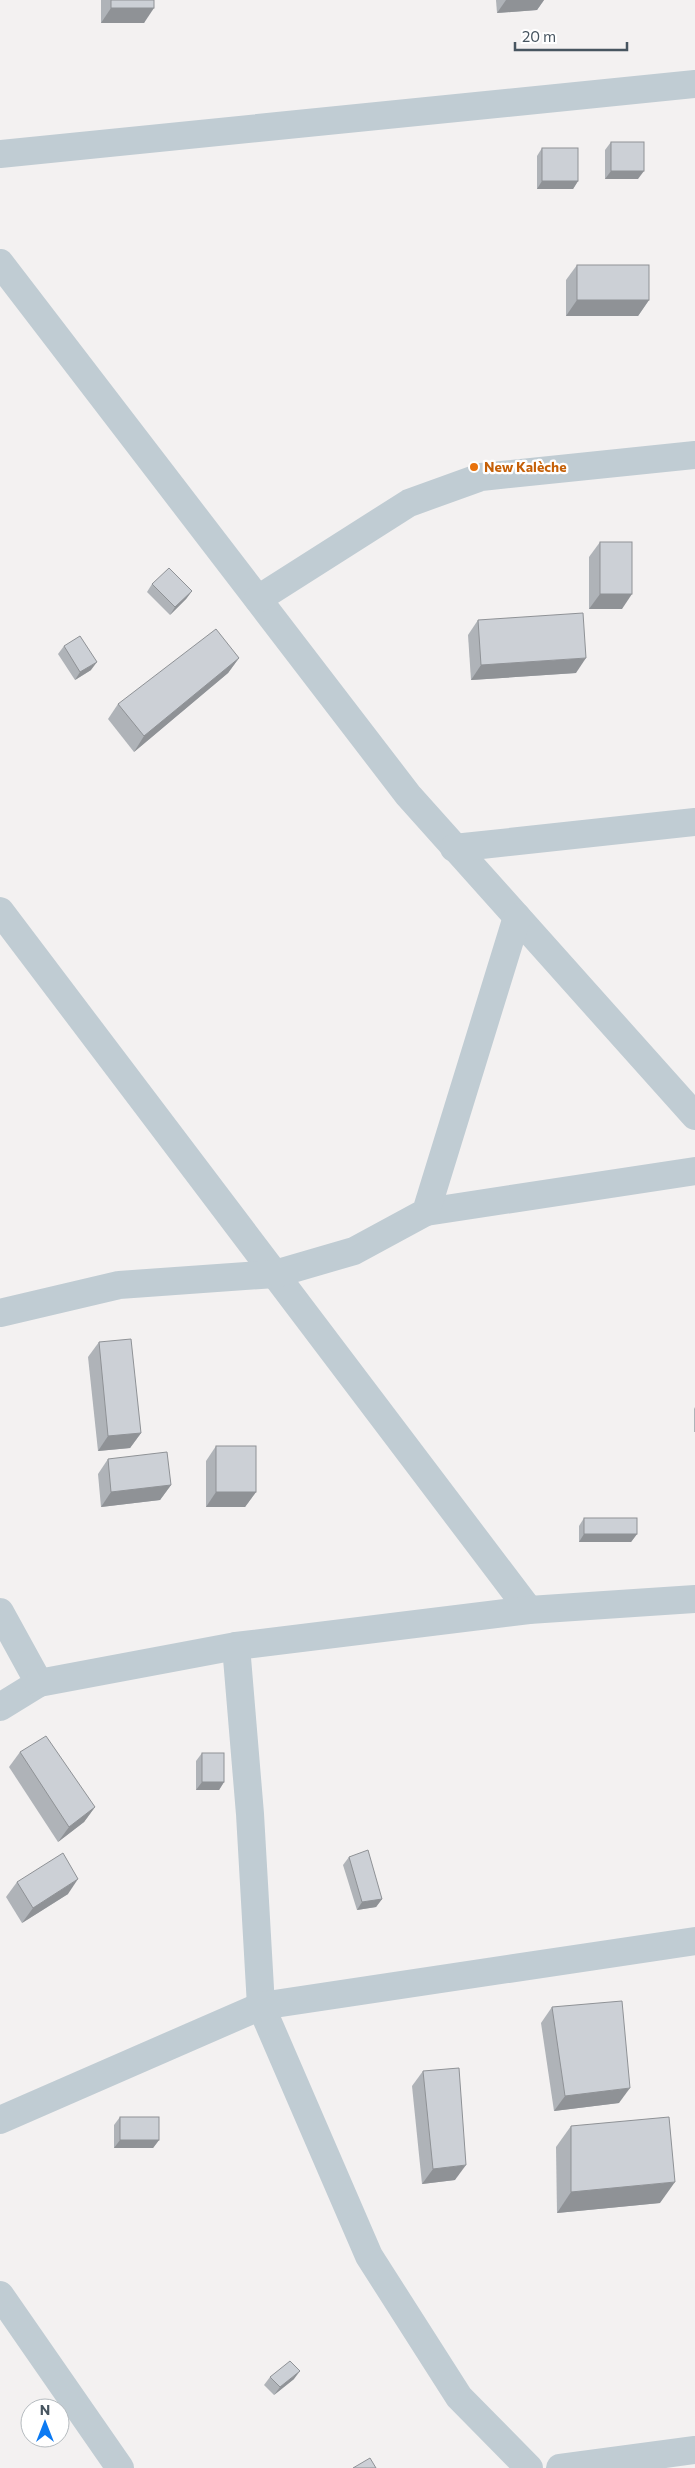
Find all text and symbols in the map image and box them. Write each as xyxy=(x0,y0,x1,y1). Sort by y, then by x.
scale bar xyxy=(515,20,628,52)
text: 20 m xyxy=(522,27,556,45)
place label: New Kalèche xyxy=(484,458,567,475)
marker: New Kalèche xyxy=(468,461,480,473)
north arrow xyxy=(20,2398,70,2448)
text: N xyxy=(40,2401,50,2418)

